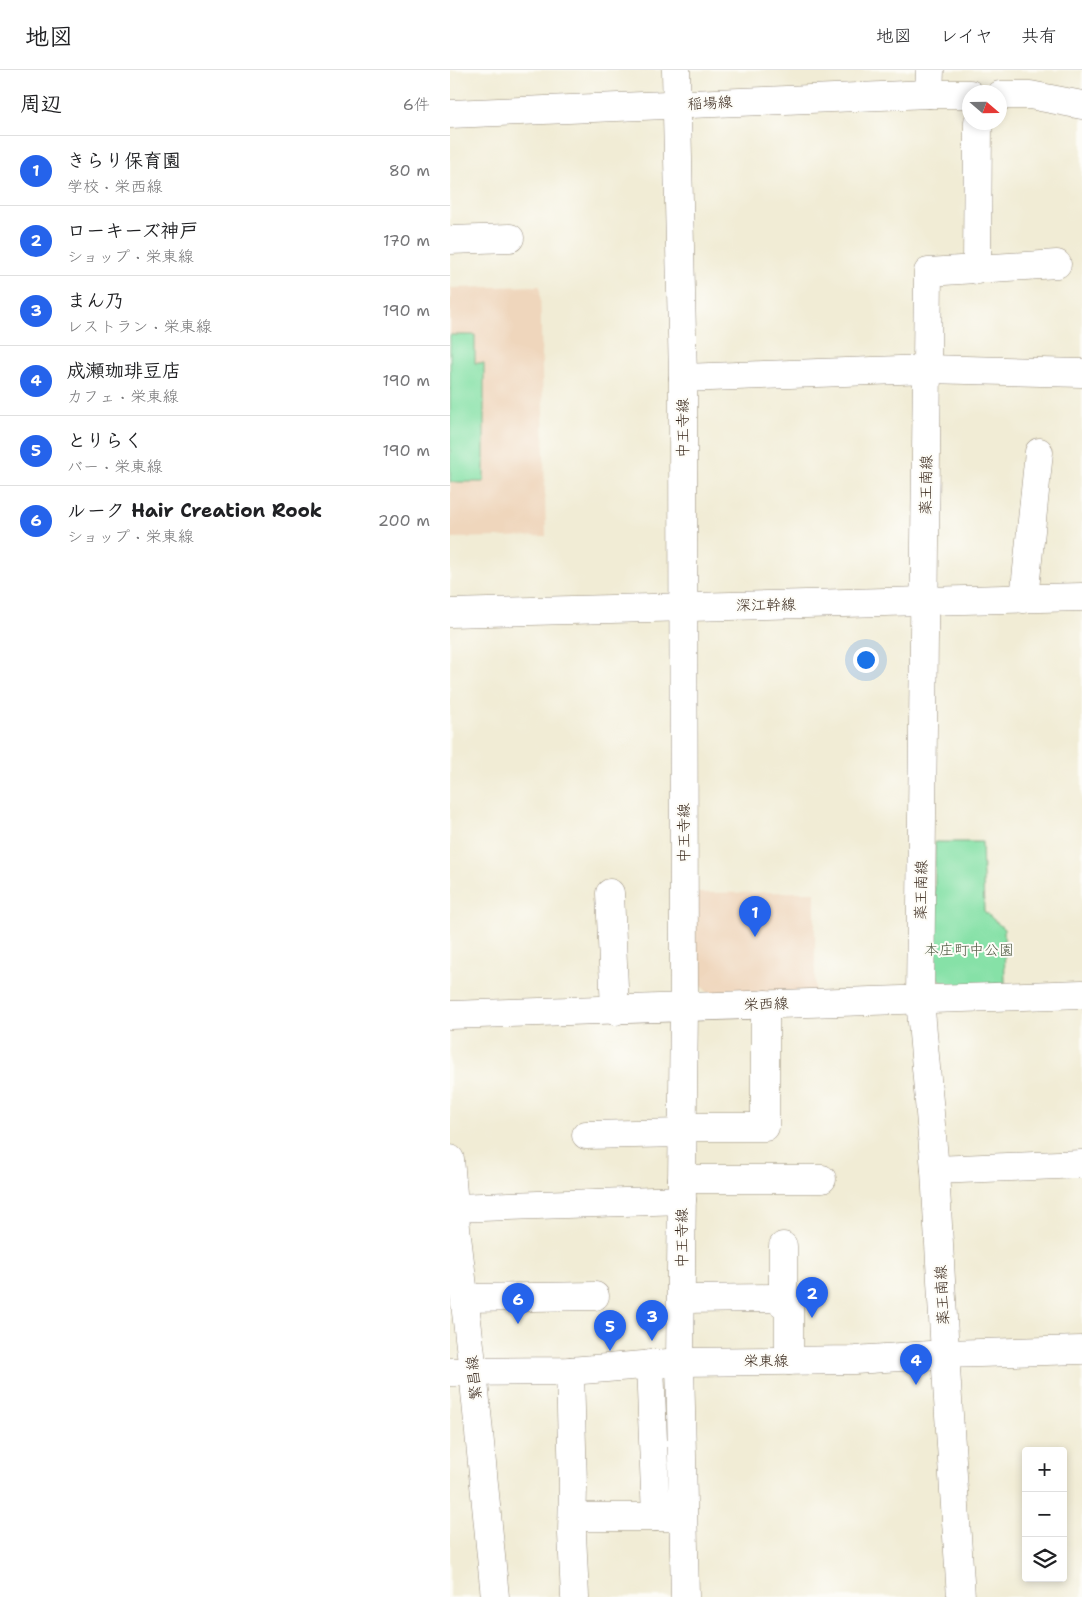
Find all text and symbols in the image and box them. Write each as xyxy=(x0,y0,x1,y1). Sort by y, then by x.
text: 地図 xyxy=(25,21,73,53)
text: 地図 xyxy=(876,24,912,48)
text: レイヤ xyxy=(940,24,993,48)
text: 共有 xyxy=(1021,24,1057,48)
north arrow xyxy=(962,85,1007,130)
text: 周辺 xyxy=(20,90,62,118)
street label: 稲場線 xyxy=(687,92,733,114)
text: 6件 xyxy=(403,94,430,115)
text: きらり保育園 xyxy=(67,148,181,173)
text: 1 xyxy=(32,160,40,181)
text: 80 m xyxy=(389,160,430,181)
text: 学校 · 栄西線 xyxy=(67,176,162,197)
text: ローキーズ神戸 xyxy=(67,218,198,243)
text: 2 xyxy=(30,230,42,251)
text: 170 m xyxy=(383,230,430,251)
text: ショップ · 栄東線 xyxy=(67,246,194,267)
text: まん乃 xyxy=(67,288,124,313)
text: 3 xyxy=(30,300,42,321)
text: 190 m xyxy=(383,300,430,321)
text: レストラン · 栄東線 xyxy=(67,316,212,337)
text: 成瀬珈琲豆店 xyxy=(67,358,181,383)
text: 4 xyxy=(30,370,42,391)
text: 190 m xyxy=(383,370,430,391)
text: カフェ · 栄東線 xyxy=(67,386,178,407)
street label: 中王寺線 xyxy=(673,398,693,458)
text: とりらく xyxy=(67,428,143,453)
text: 5 xyxy=(31,440,41,461)
text: 190 m xyxy=(383,440,430,461)
street label: 薬王南線 xyxy=(915,455,937,515)
text: バー · 栄東線 xyxy=(67,456,162,477)
text: ルーク Hair Creation Rook xyxy=(67,498,322,523)
text: 6 xyxy=(30,510,42,531)
text: 200 m xyxy=(378,510,430,531)
text: ショップ · 栄東線 xyxy=(67,526,194,547)
street label: 深江幹線 xyxy=(736,594,796,616)
your location xyxy=(853,647,879,673)
street label: 中王寺線 xyxy=(674,803,694,863)
street label: 薬王南線 xyxy=(910,860,932,920)
pin: 1 xyxy=(739,896,771,937)
park label: 本庄町中公園 xyxy=(924,940,1014,960)
street label: 栄西線 xyxy=(743,993,789,1015)
street label: 中王寺線 xyxy=(672,1208,692,1268)
street label: 薬王南線 xyxy=(930,1265,954,1325)
pin: 2 xyxy=(796,1277,828,1318)
pin: 6 xyxy=(502,1283,534,1324)
pin: 3 xyxy=(636,1300,668,1341)
pin: 5 xyxy=(594,1310,626,1351)
pin: 4 xyxy=(900,1344,932,1385)
street label: 栄東線 xyxy=(743,1351,789,1371)
street label: 繁昌線 xyxy=(462,1355,486,1401)
map controls xyxy=(1022,1447,1067,1582)
button: + xyxy=(1022,1447,1067,1492)
button: − xyxy=(1022,1492,1067,1537)
button: layers xyxy=(1022,1537,1067,1582)

